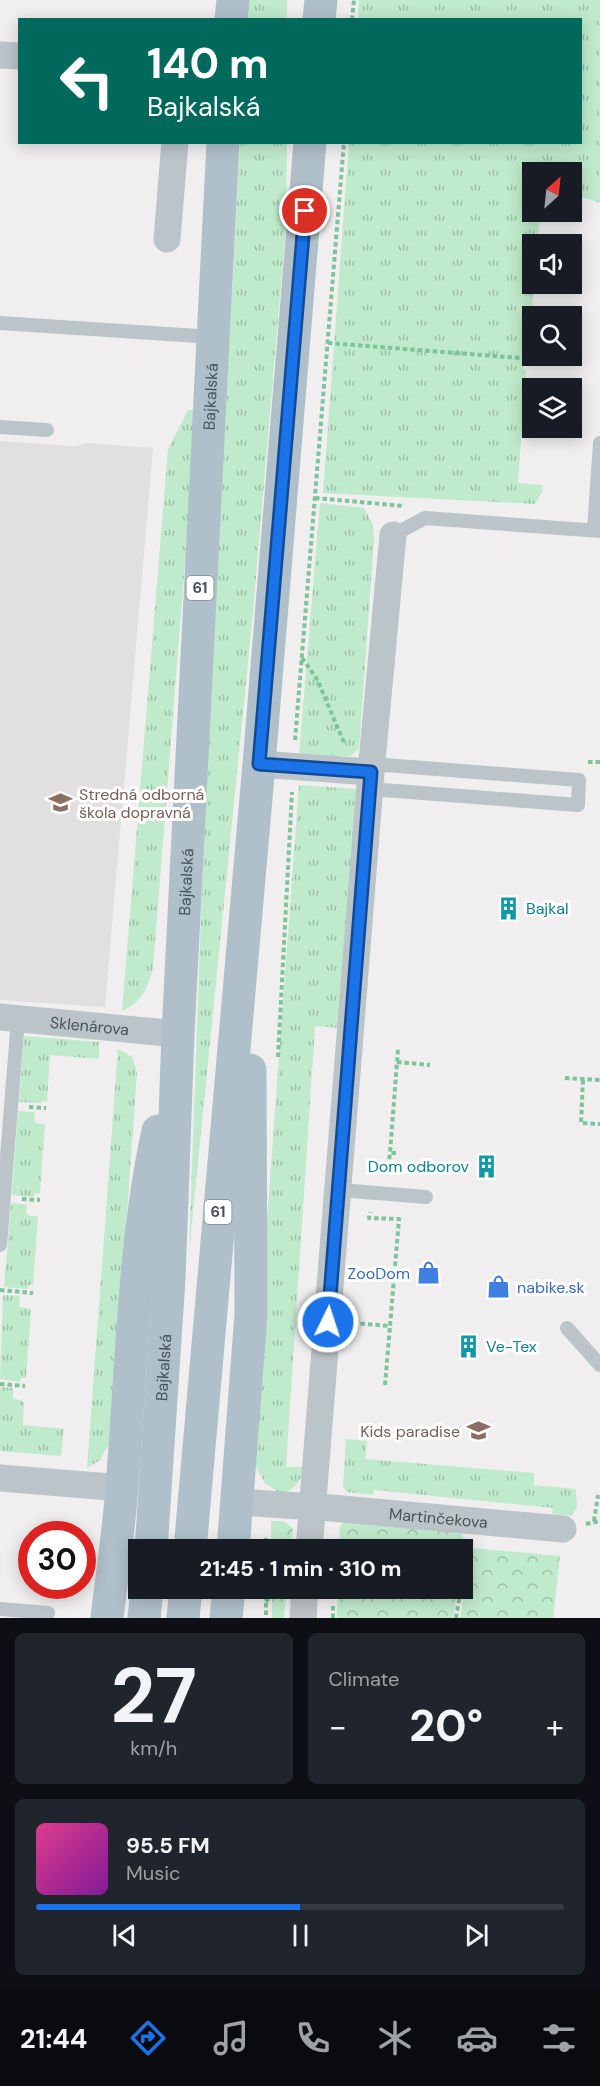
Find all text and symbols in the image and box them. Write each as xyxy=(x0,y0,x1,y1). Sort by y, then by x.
text: 140 m xyxy=(147,36,269,91)
icon: left xyxy=(48,42,126,120)
text: Bajkalská xyxy=(147,89,260,124)
north arrow xyxy=(522,162,582,222)
map controls xyxy=(522,162,582,438)
pin xyxy=(279,185,330,236)
icon: arrive xyxy=(288,194,321,227)
button: sound xyxy=(522,234,582,294)
button: search xyxy=(522,306,582,366)
street label: Bajkalská xyxy=(198,362,223,431)
button: layers xyxy=(522,378,582,438)
road number: 61 xyxy=(186,576,214,600)
place label: Stredná odborná škola dopravná xyxy=(79,784,204,823)
school or university icon: Stredná odborná škola dopravná xyxy=(48,790,74,816)
street label: Bajkalská xyxy=(174,848,198,916)
building icon: Bajkal xyxy=(495,895,521,921)
place label: Bajkal xyxy=(526,898,569,919)
street label: Sklenárova xyxy=(49,1012,130,1040)
building icon: Dom odborov xyxy=(474,1153,500,1179)
place label: Dom odborov xyxy=(368,1156,470,1177)
road number: 61 xyxy=(204,1200,232,1224)
shop icon: ZooDom xyxy=(415,1260,441,1286)
place label: ZooDom xyxy=(348,1263,410,1284)
shop icon: nabike.sk xyxy=(486,1274,512,1300)
place label: nabike.sk xyxy=(517,1277,585,1298)
position arrow xyxy=(296,1290,360,1354)
street label: Bajkalská xyxy=(151,1333,176,1402)
building icon: Ve-Tex xyxy=(455,1333,481,1359)
place label: Ve-Tex xyxy=(486,1336,537,1357)
school or university icon: Kids paradise xyxy=(465,1418,491,1444)
place label: Kids paradise xyxy=(360,1421,460,1442)
street label: Martinčekova xyxy=(388,1503,489,1533)
speed limit sign: 30 xyxy=(18,1521,96,1599)
text: 21:45 · 1 min · 310 m xyxy=(199,1554,402,1583)
text: 27 xyxy=(111,1645,197,1746)
text: Climate xyxy=(329,1666,399,1692)
text: 20° xyxy=(409,1696,483,1755)
text: − xyxy=(329,1705,347,1748)
text: + xyxy=(546,1705,564,1748)
text: km/h xyxy=(130,1735,177,1761)
text: 95.5 FM xyxy=(126,1831,210,1860)
text: Music xyxy=(126,1860,181,1886)
icon: previous xyxy=(108,1919,141,1952)
icon: pause xyxy=(284,1919,317,1952)
icon: next xyxy=(460,1919,493,1952)
icon: directions xyxy=(127,2017,169,2059)
icon: music xyxy=(210,2017,252,2059)
icon: phone xyxy=(292,2017,334,2059)
icon: climate xyxy=(374,2017,416,2059)
icon: car xyxy=(456,2017,498,2059)
icon: filters xyxy=(538,2017,580,2059)
text: 21:44 xyxy=(20,2021,87,2056)

